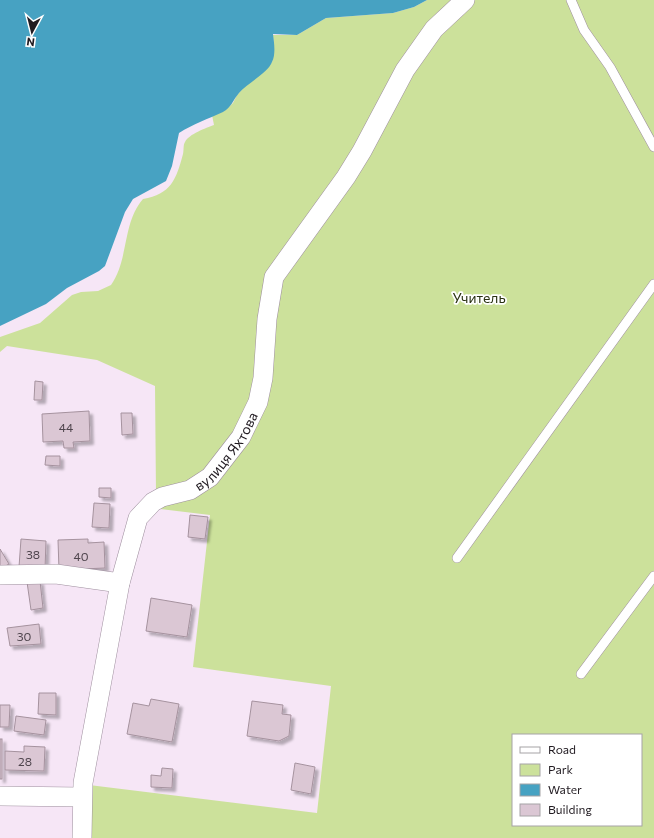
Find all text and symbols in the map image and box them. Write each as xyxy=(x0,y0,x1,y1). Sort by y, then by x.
north arrow xyxy=(12,12,52,52)
text: N xyxy=(26,35,36,49)
park label: Учитель xyxy=(452,289,506,306)
street label: вулиця Яхтова xyxy=(191,409,260,494)
house number: 44 xyxy=(59,420,73,434)
house number: 38 xyxy=(26,547,40,561)
house number: 40 xyxy=(73,549,89,563)
house number: 30 xyxy=(17,629,32,643)
legend xyxy=(512,734,642,826)
text: Road xyxy=(548,742,576,756)
house number: 28 xyxy=(18,754,32,768)
text: Park xyxy=(548,762,574,776)
text: Water xyxy=(548,782,582,796)
text: Building xyxy=(548,802,592,816)

